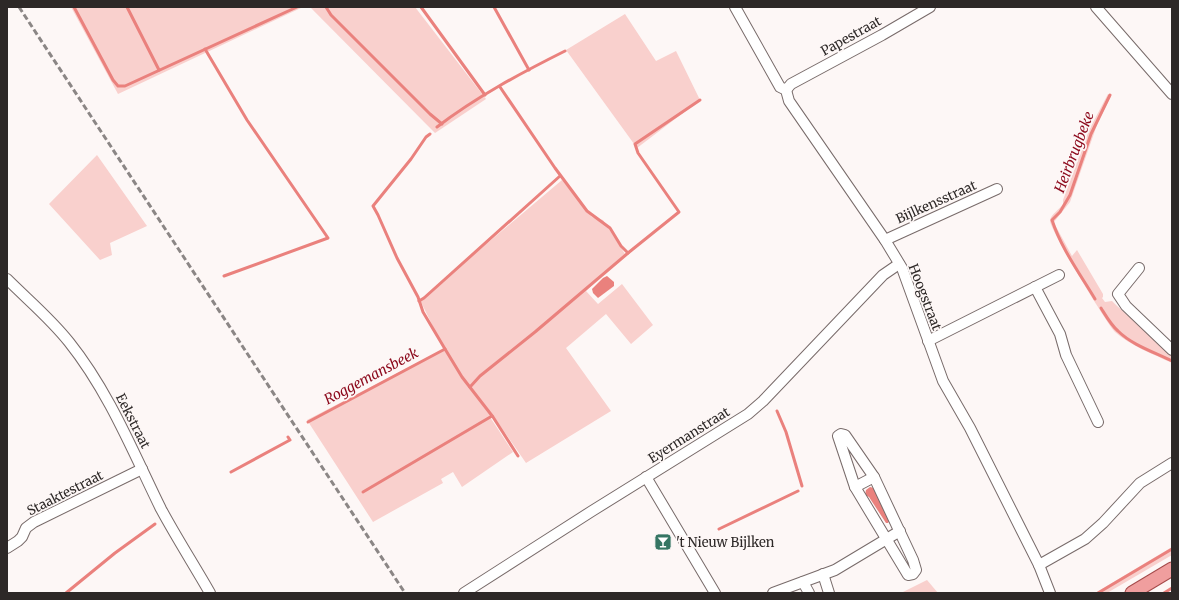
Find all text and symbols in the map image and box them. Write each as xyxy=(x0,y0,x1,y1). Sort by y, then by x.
street label: Papestraat xyxy=(818,12,884,60)
water label: Heirbrugbeke xyxy=(1050,109,1098,196)
street label: Bijlkensstraat xyxy=(893,177,979,227)
street label: Hoogstraat xyxy=(905,261,945,333)
water label: Roggemansbeek xyxy=(321,343,421,408)
street label: Eekstraat xyxy=(112,391,154,451)
street label: Eyermanstraat xyxy=(645,403,733,467)
street label: Staaktestraat xyxy=(24,467,106,519)
bar icon: 't Nieuw Bijlken xyxy=(653,532,673,552)
place label: 't Nieuw Bijlken xyxy=(676,534,775,551)

